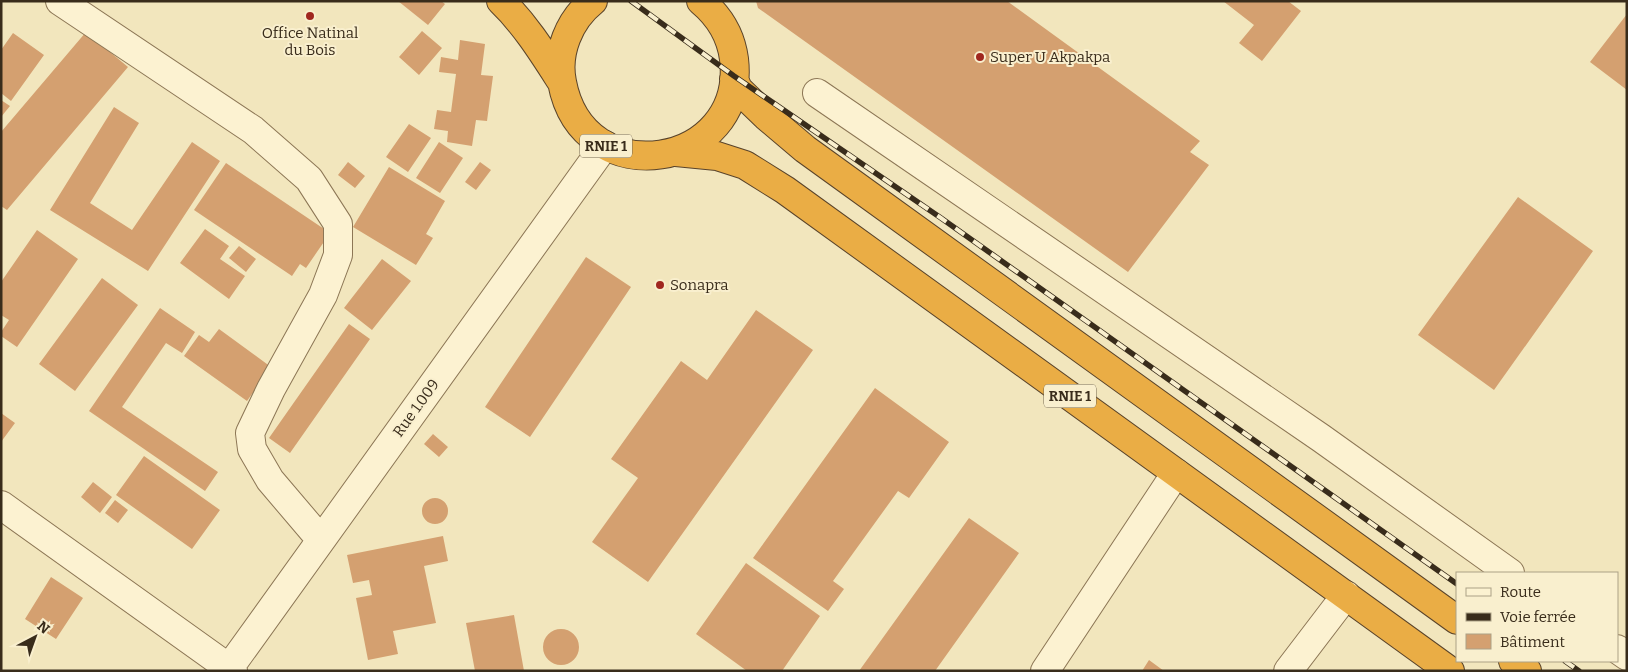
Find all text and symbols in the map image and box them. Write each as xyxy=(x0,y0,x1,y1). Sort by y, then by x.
marker: Office Natinal du Bois xyxy=(304,10,316,22)
place label: Office Natinal du Bois xyxy=(262,24,358,59)
place label: Super U Akpakpa xyxy=(990,48,1110,66)
marker: Super U Akpakpa xyxy=(974,51,986,63)
road number: RNIE 1 xyxy=(580,134,632,158)
place label: Sonapra xyxy=(670,276,728,294)
marker: Sonapra xyxy=(654,279,666,291)
street label: Rue 1.009 xyxy=(389,376,443,440)
road number: RNIE 1 xyxy=(1044,384,1096,408)
legend xyxy=(1456,572,1618,662)
text: Route xyxy=(1500,583,1541,601)
text: Voie ferrée xyxy=(1500,608,1576,626)
north arrow xyxy=(10,612,60,662)
text: N xyxy=(34,618,53,638)
text: Bâtiment xyxy=(1500,633,1565,651)

